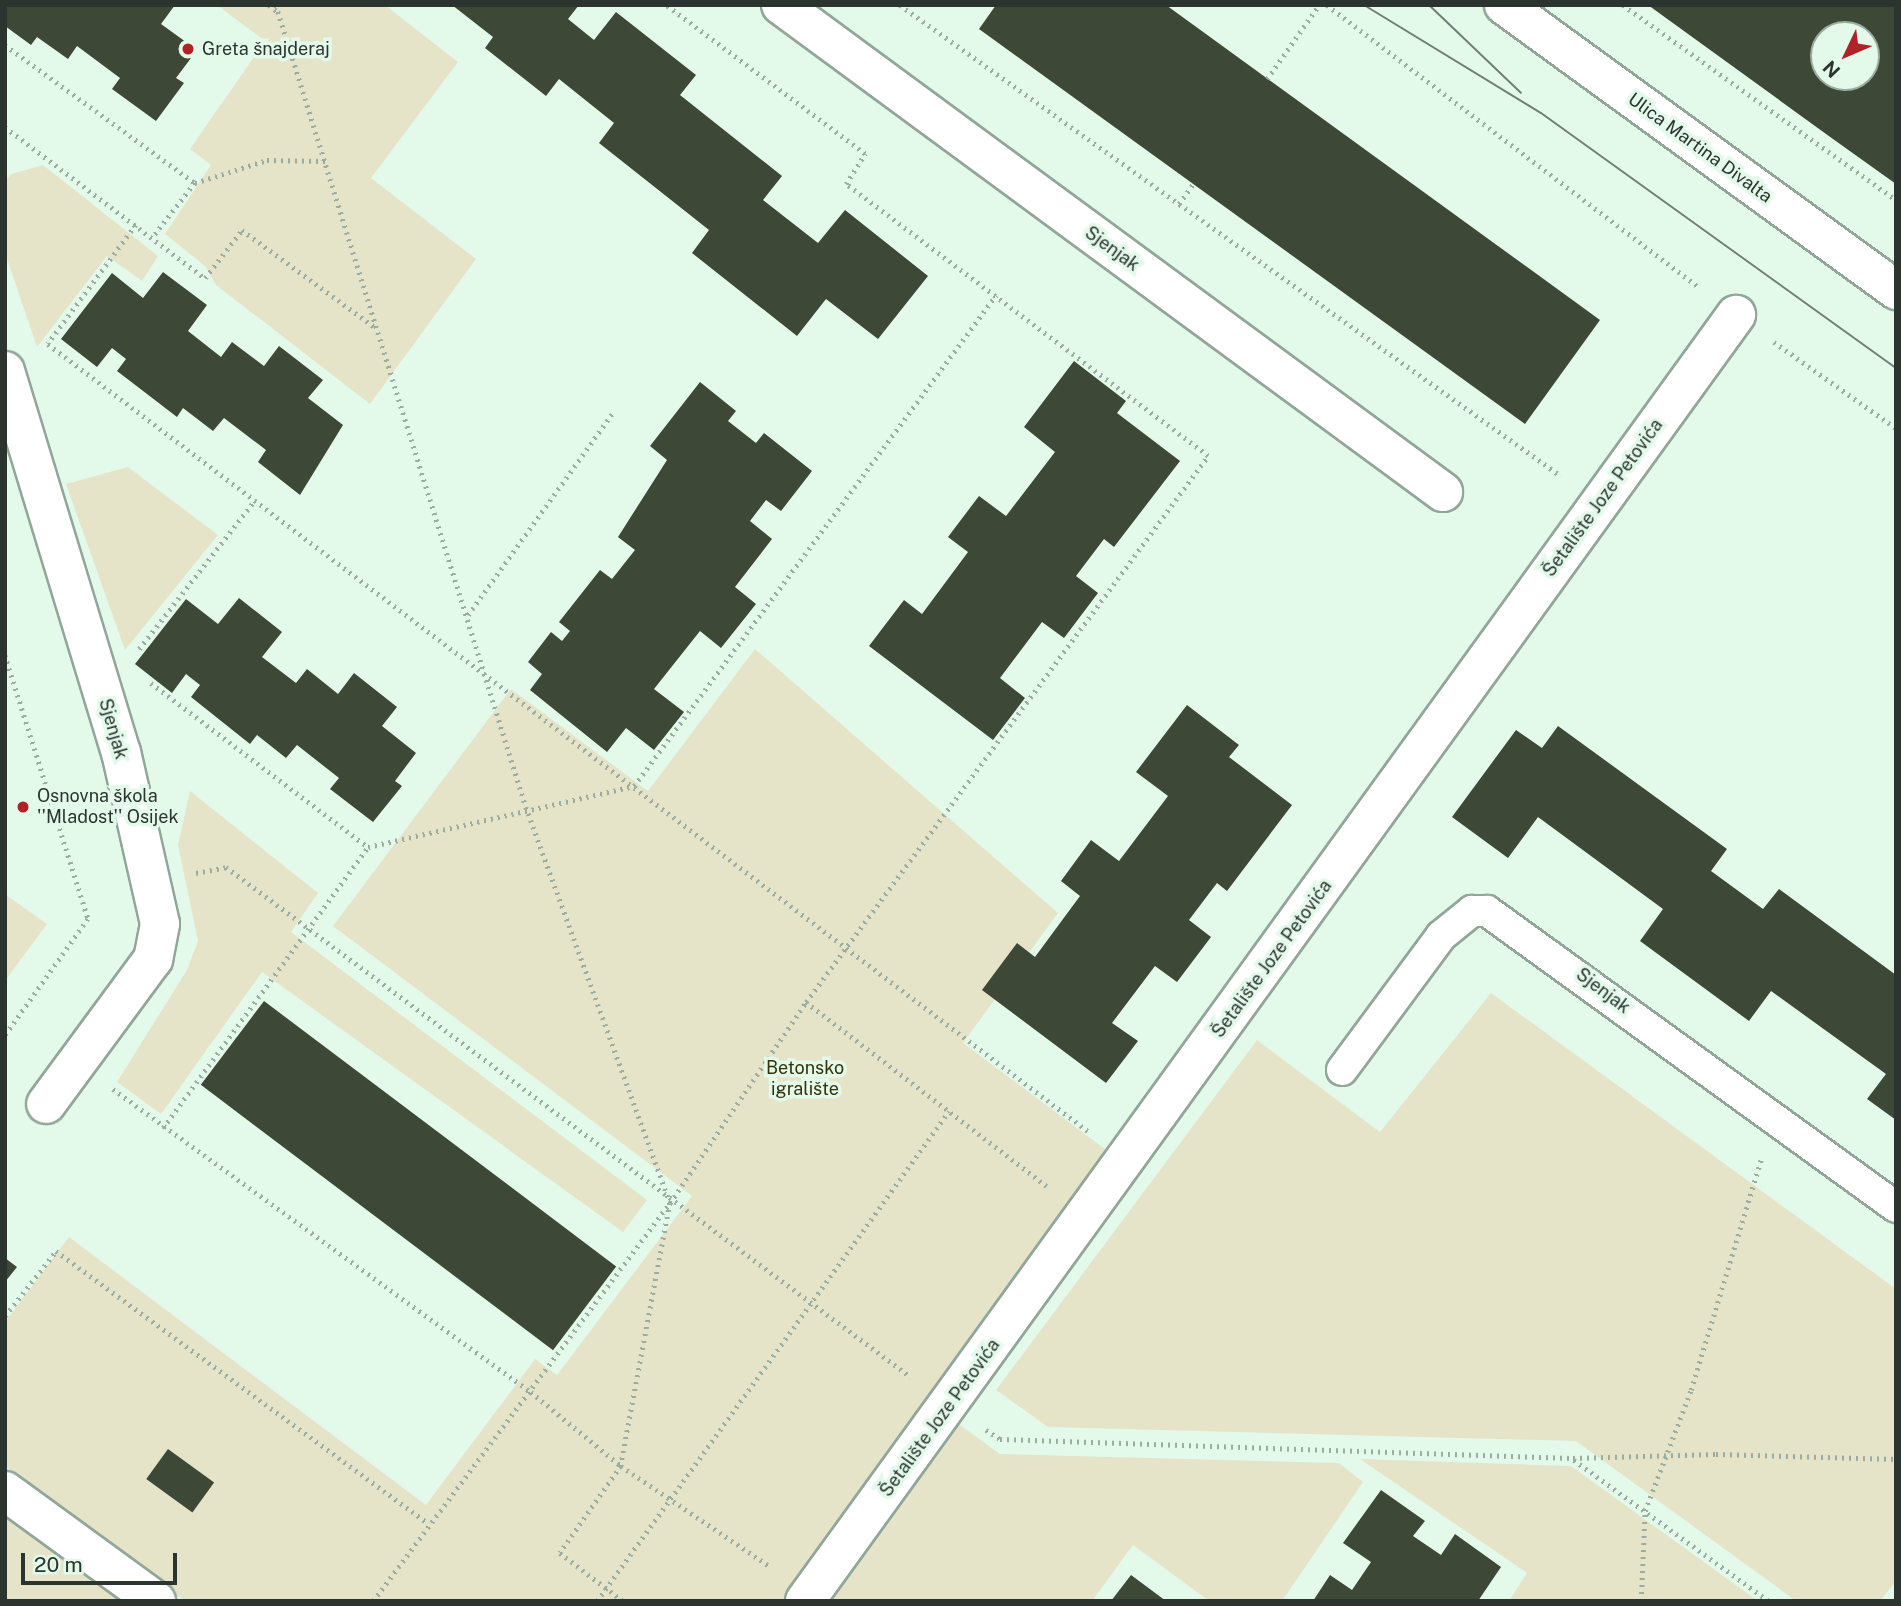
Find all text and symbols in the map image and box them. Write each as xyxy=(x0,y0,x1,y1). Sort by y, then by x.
north arrow xyxy=(1810,21,1880,91)
place label: Greta šnajderaj xyxy=(202,38,330,60)
marker: Greta šnajderaj xyxy=(180,41,196,57)
text: N xyxy=(1818,56,1844,82)
street label: Ulica Martina Divalta xyxy=(1624,89,1776,207)
street label: Sjenjak xyxy=(1081,222,1143,276)
street label: Šetalište Joze Petovića xyxy=(1538,415,1668,581)
street label: Sjenjak xyxy=(94,696,132,762)
place label: Osnovna škola ''Mladost'' Osijek xyxy=(37,786,179,828)
marker: Osnovna škola ''Mladost'' Osijek xyxy=(15,799,31,815)
street label: Šetalište Joze Petovića xyxy=(1207,876,1337,1042)
street label: Sjenjak xyxy=(1572,964,1634,1018)
park label: Betonsko igralište xyxy=(766,1058,844,1100)
street label: Šetalište Joze Petovića xyxy=(875,1335,1005,1501)
scale bar xyxy=(24,1540,180,1584)
text: 20 m xyxy=(34,1552,83,1577)

